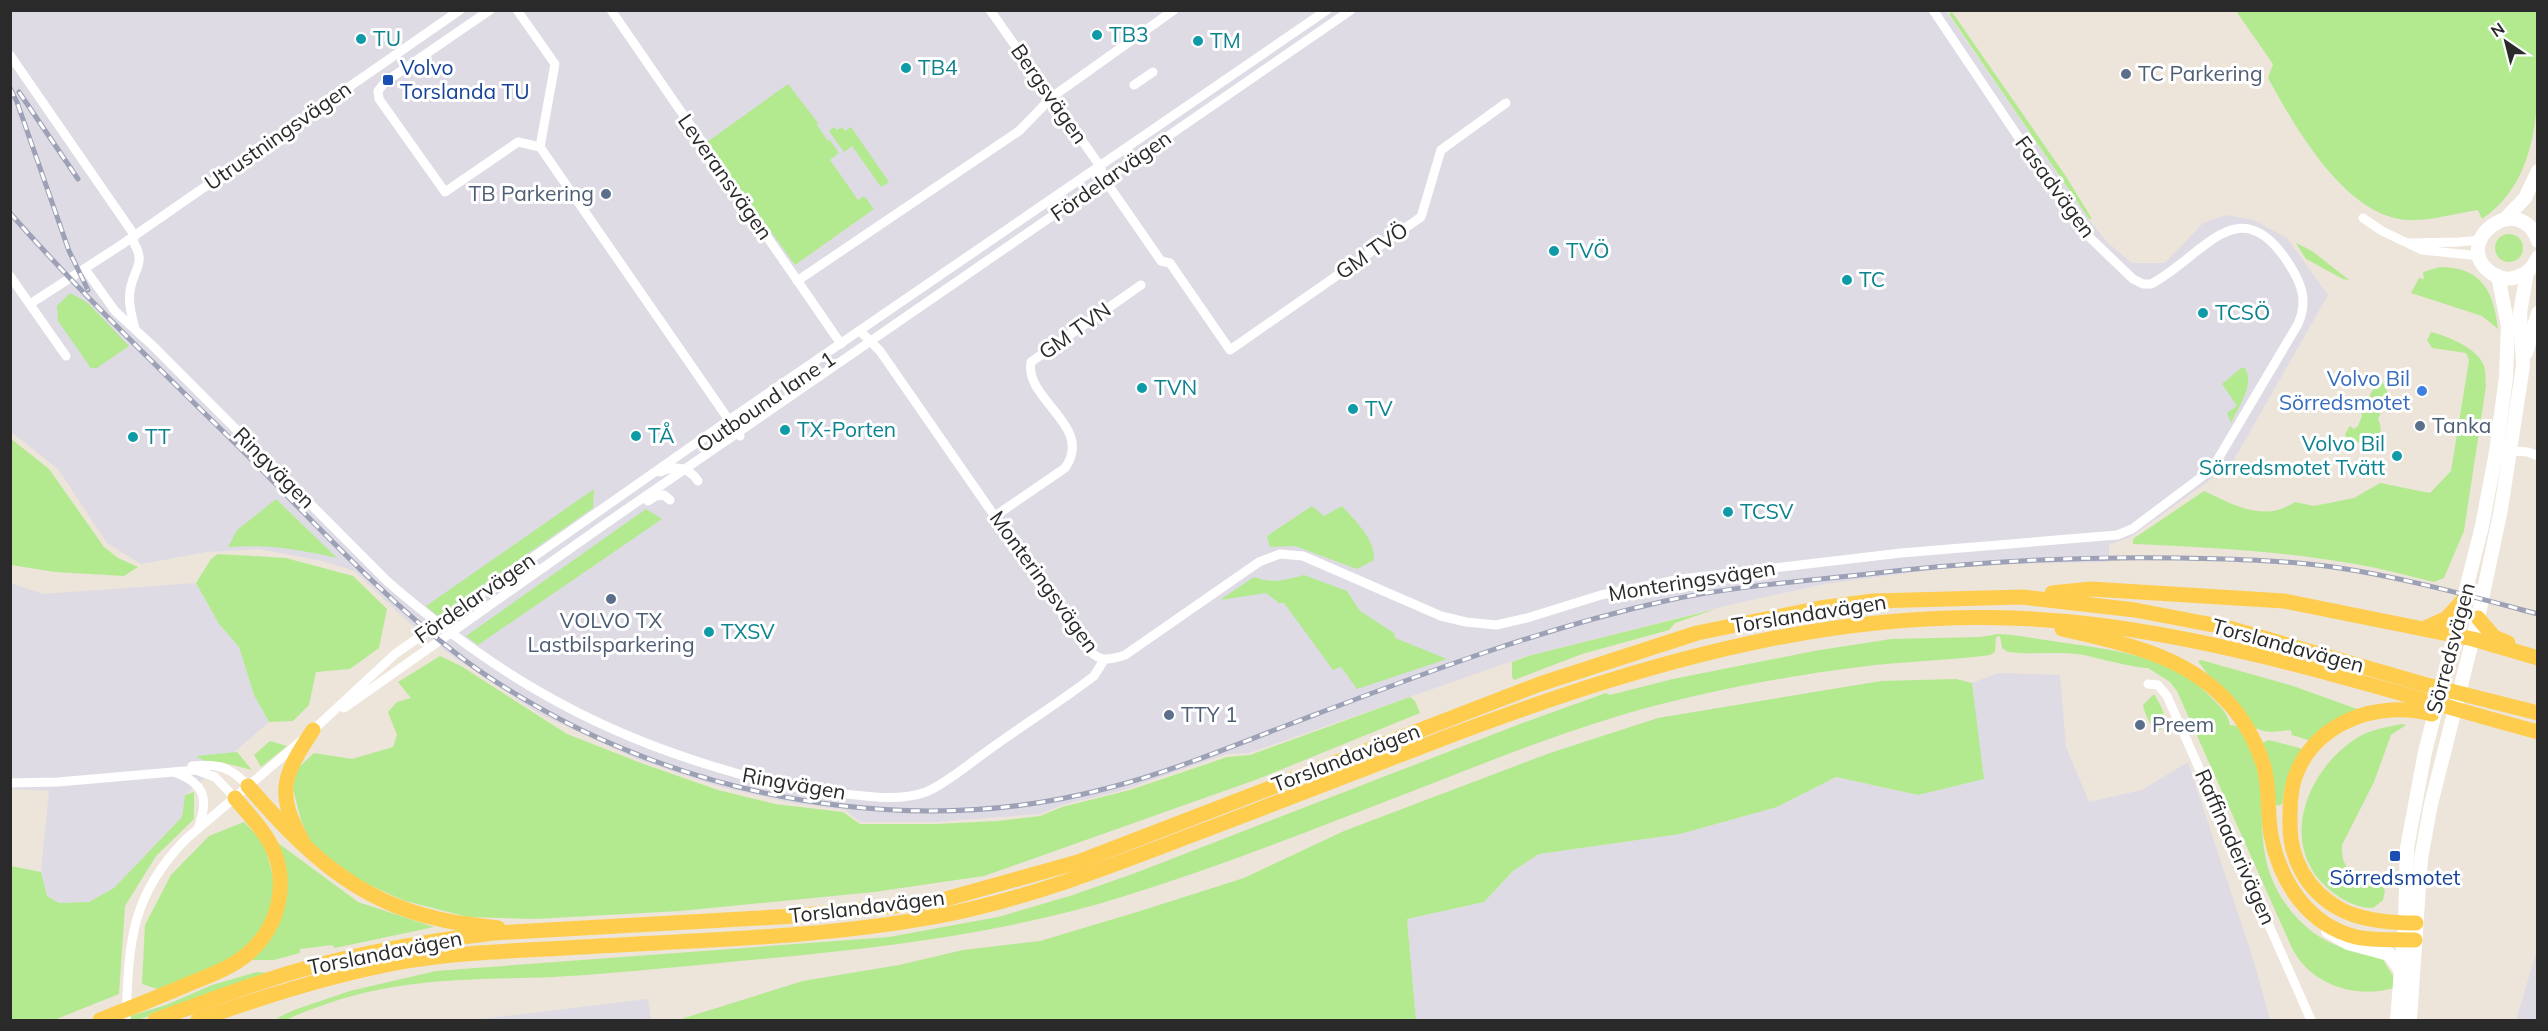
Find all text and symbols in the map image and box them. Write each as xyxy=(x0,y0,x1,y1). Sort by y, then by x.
north arrow xyxy=(2476,12,2536,72)
text: N xyxy=(2487,18,2508,41)
place label: TB3 xyxy=(1109,21,1149,47)
place label: TU xyxy=(373,25,401,51)
place label: TM xyxy=(1210,27,1241,53)
marker: TB3 xyxy=(1090,28,1104,42)
marker: TU xyxy=(354,32,368,46)
marker: TM xyxy=(1191,34,1205,48)
street label: Bergsvägen xyxy=(1006,38,1094,148)
place label: Volvo Torslanda TU xyxy=(400,54,530,104)
place label: TB4 xyxy=(918,54,958,80)
place label: TC Parkering xyxy=(2138,60,2263,86)
marker: TB4 xyxy=(899,61,913,75)
marker: TC Parkering xyxy=(2119,67,2133,81)
marker: Volvo Torslanda TU xyxy=(381,73,395,87)
street label: Utrustningsvägen xyxy=(199,75,356,195)
street label: Leveransvägen xyxy=(673,108,779,244)
street label: Fördelarvägen xyxy=(1045,124,1176,226)
street label: Fasadvägen xyxy=(2010,130,2102,242)
place label: TB Parkering xyxy=(469,180,594,206)
marker: TB Parkering xyxy=(599,187,613,201)
street label: GM TVÖ xyxy=(1330,216,1413,284)
place label: TVÖ xyxy=(1566,237,1609,263)
marker: TVÖ xyxy=(1547,244,1561,258)
place label: TC xyxy=(1859,266,1885,292)
marker: TC xyxy=(1840,273,1854,287)
street label: GM TVN xyxy=(1033,296,1116,364)
place label: TCSÖ xyxy=(2215,299,2270,325)
marker: TCSÖ xyxy=(2196,306,2210,320)
street label: Outbound lane 1 xyxy=(691,345,840,457)
place label: Volvo Bil Sörredsmotet xyxy=(2279,365,2410,415)
place label: TVN xyxy=(1154,374,1197,400)
marker: TVN xyxy=(1135,381,1149,395)
marker: Volvo Bil Sörredsmotet xyxy=(2415,384,2429,398)
place label: TV xyxy=(1365,395,1393,421)
marker: TV xyxy=(1346,402,1360,416)
place label: Tanka xyxy=(2432,412,2491,438)
place label: TX-Porten xyxy=(797,416,896,442)
marker: Tanka xyxy=(2413,419,2427,433)
street label: Ringvägen xyxy=(229,421,321,513)
place label: TÅ xyxy=(648,422,675,448)
place label: TT xyxy=(145,423,171,449)
marker: TX-Porten xyxy=(778,423,792,437)
marker: TÅ xyxy=(629,429,643,443)
marker: TT xyxy=(126,430,140,444)
place label: Volvo Bil Sörredsmotet Tvätt xyxy=(2199,430,2385,480)
marker: Volvo Bil Sörredsmotet Tvätt xyxy=(2390,449,2404,463)
place label: TCSV xyxy=(1740,498,1794,524)
street label: Monteringsvägen xyxy=(985,505,1105,657)
marker: TCSV xyxy=(1721,505,1735,519)
street label: Fördelarvägen xyxy=(409,546,540,648)
street label: Monteringsvägen xyxy=(1606,554,1777,606)
street label: Sörredsvägen xyxy=(2420,579,2480,716)
street label: Torslandavägen xyxy=(1730,588,1888,638)
marker: VOLVO TX Lastbilsparkering xyxy=(604,592,618,606)
place label: VOLVO TX Lastbilsparkering xyxy=(527,607,695,657)
street label: Torslandavägen xyxy=(2209,612,2367,678)
place label: TXSV xyxy=(721,618,775,644)
marker: TXSV xyxy=(702,625,716,639)
place label: TTY 1 xyxy=(1181,701,1238,727)
marker: TTY 1 xyxy=(1162,708,1176,722)
place label: Preem xyxy=(2152,711,2214,737)
street label: Torslandavägen xyxy=(1268,717,1423,797)
marker: Preem xyxy=(2133,718,2147,732)
street label: Ringvägen xyxy=(740,761,848,805)
street label: Raffinaderivägen xyxy=(2190,765,2282,928)
marker: Sörredsmotet xyxy=(2388,849,2402,863)
place label: Sörredsmotet xyxy=(2330,864,2460,890)
street label: Torslandavägen xyxy=(788,884,946,928)
street label: Torslandavägen xyxy=(306,924,464,980)

